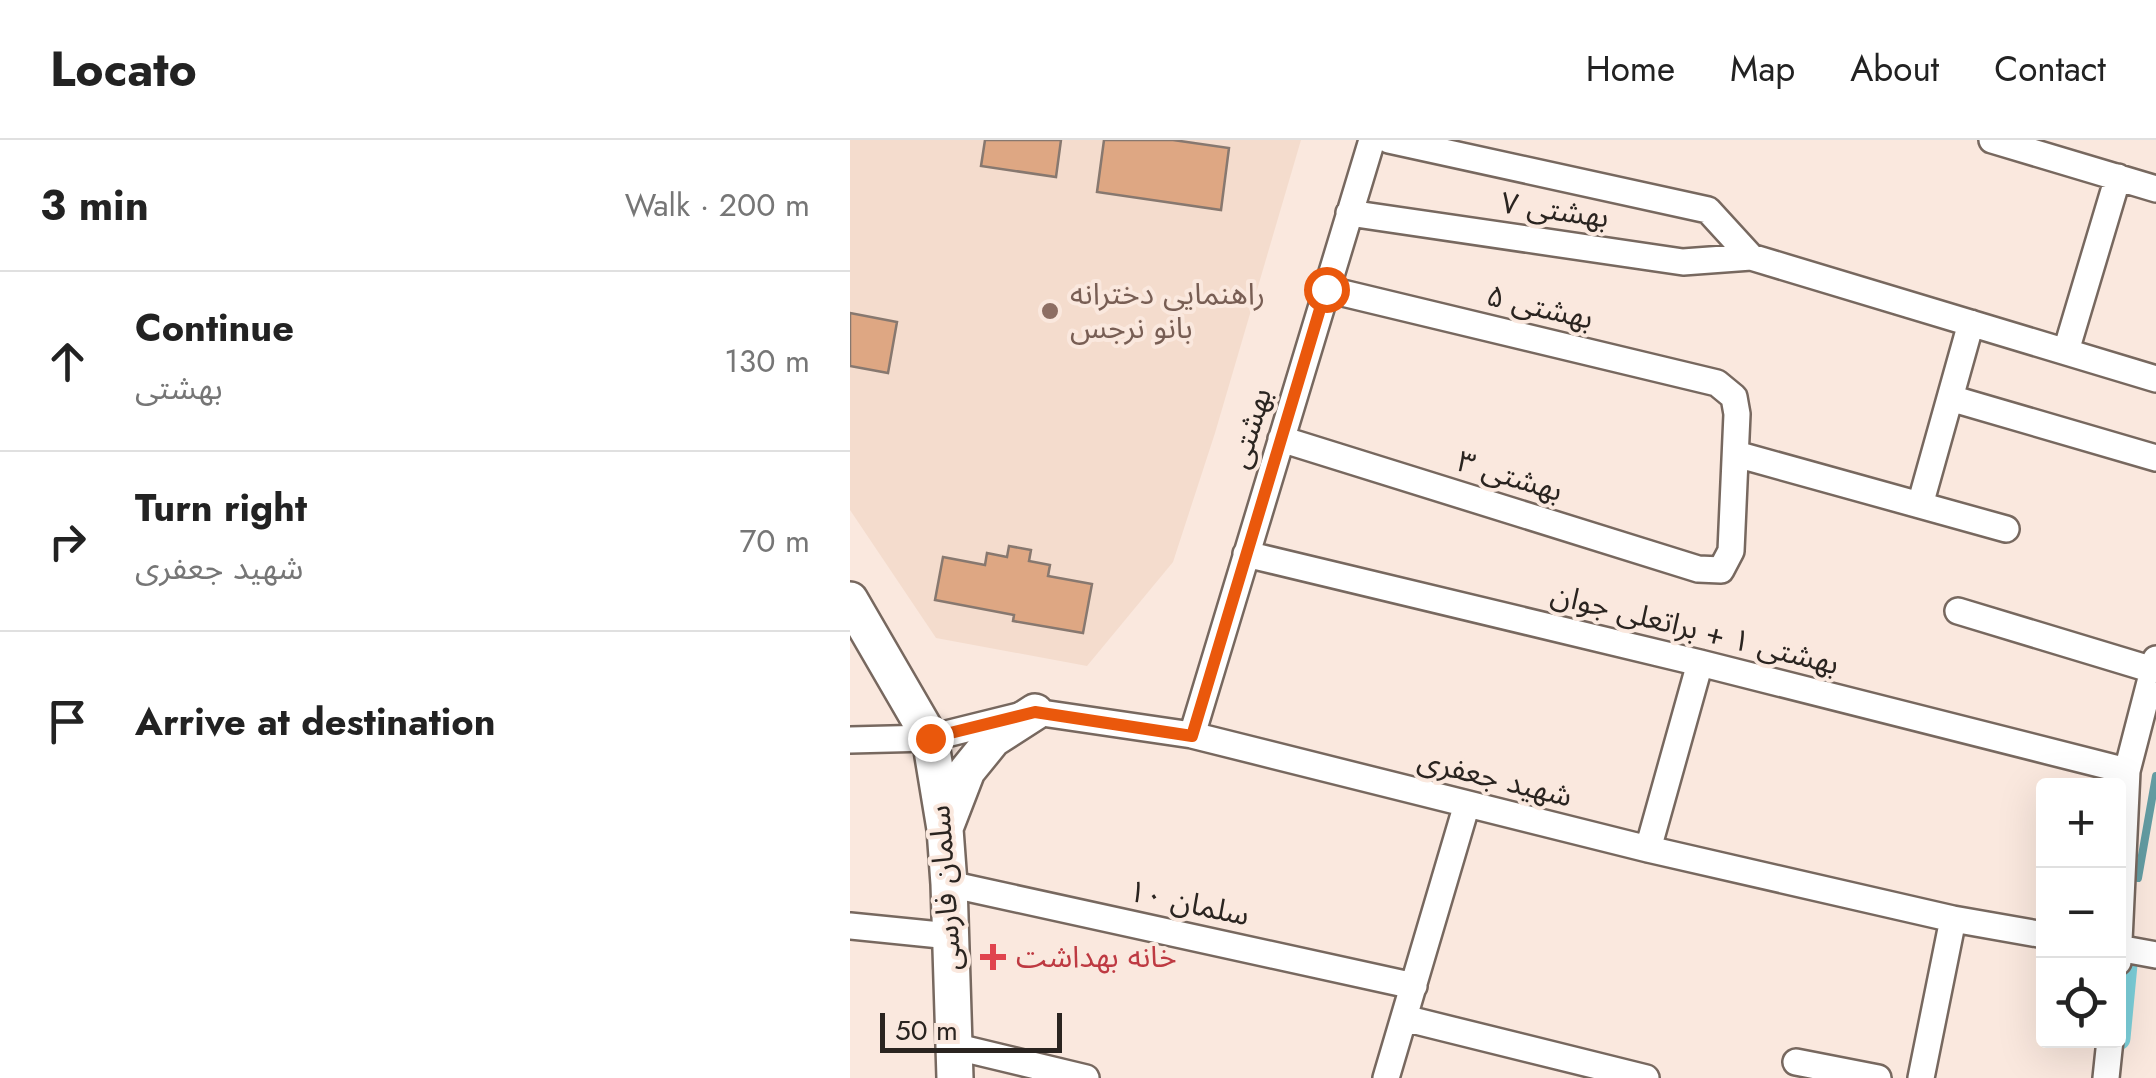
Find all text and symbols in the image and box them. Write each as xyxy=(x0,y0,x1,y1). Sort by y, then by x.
text: Locato xyxy=(50,35,197,104)
text: Home xyxy=(1586,44,1675,94)
text: Map xyxy=(1730,44,1795,94)
text: About xyxy=(1850,44,1939,94)
text: Contact xyxy=(1994,44,2106,94)
text: 3 min xyxy=(40,175,149,236)
street label: بهشتی ۷ xyxy=(1498,181,1612,238)
text: Walk · 200 m xyxy=(625,182,810,228)
route start xyxy=(1304,267,1350,313)
place label: راهنمایی دخترانه بانو نرجس xyxy=(1070,272,1265,349)
street label: بهشتی ۵ xyxy=(1483,273,1598,340)
text: Continue xyxy=(135,300,294,355)
marker: راهنمایی دخترانه بانو نرجس xyxy=(1039,300,1061,322)
icon: ahead xyxy=(40,334,95,389)
text: 130 m xyxy=(724,338,810,384)
text: بهشتی xyxy=(135,365,223,411)
street label: بهشتی xyxy=(1217,382,1282,473)
street label: بهشتی ۳ xyxy=(1452,439,1568,512)
text: Turn right xyxy=(135,480,307,535)
icon: right xyxy=(40,514,95,569)
text: 70 m xyxy=(739,518,810,564)
text: شهید جعفری xyxy=(135,545,303,591)
street label: بهشتی ۱ + براتعلی جوان xyxy=(1547,572,1844,685)
icon: arrive xyxy=(40,694,95,749)
text: Arrive at destination xyxy=(135,694,496,749)
route end xyxy=(908,716,954,762)
street label: شهید جعفری xyxy=(1413,738,1577,817)
map controls xyxy=(2036,778,2126,1048)
button: + xyxy=(2036,778,2126,868)
street label: سلمان فارسی xyxy=(917,804,972,972)
button: − xyxy=(2036,868,2126,958)
street label: سلمان ۱۰ xyxy=(1125,869,1253,936)
place label: خانه بهداشت xyxy=(1016,935,1177,978)
marker: خانه بهداشت xyxy=(980,944,1006,970)
button: locate xyxy=(2036,958,2126,1048)
scale bar xyxy=(880,1008,1062,1052)
text: 50 m xyxy=(895,1010,958,1051)

